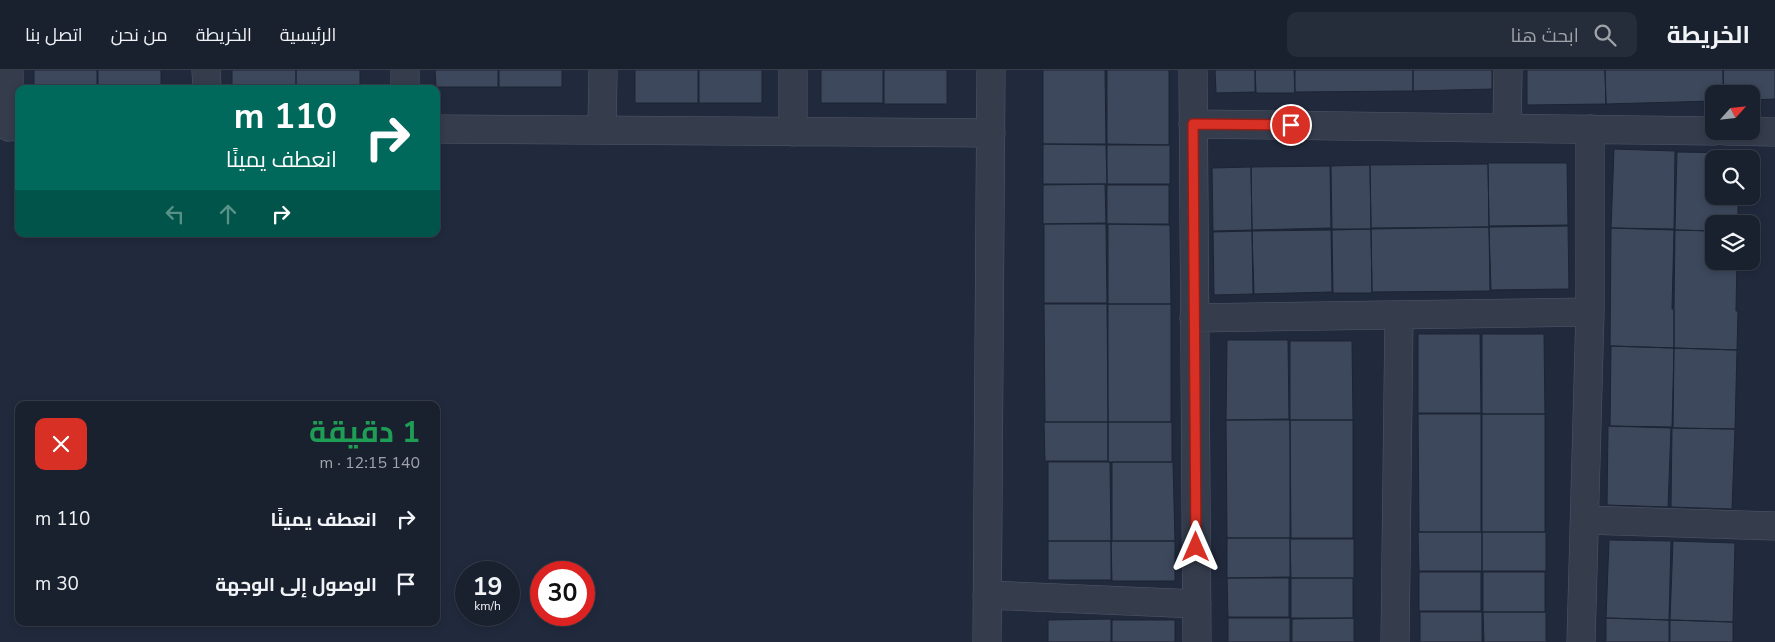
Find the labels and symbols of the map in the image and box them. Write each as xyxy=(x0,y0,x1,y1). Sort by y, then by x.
north arrow xyxy=(1705,85,1760,140)
pin xyxy=(1270,104,1312,146)
position arrow xyxy=(1169,520,1221,572)
speed limit sign: 30 xyxy=(530,561,595,626)

